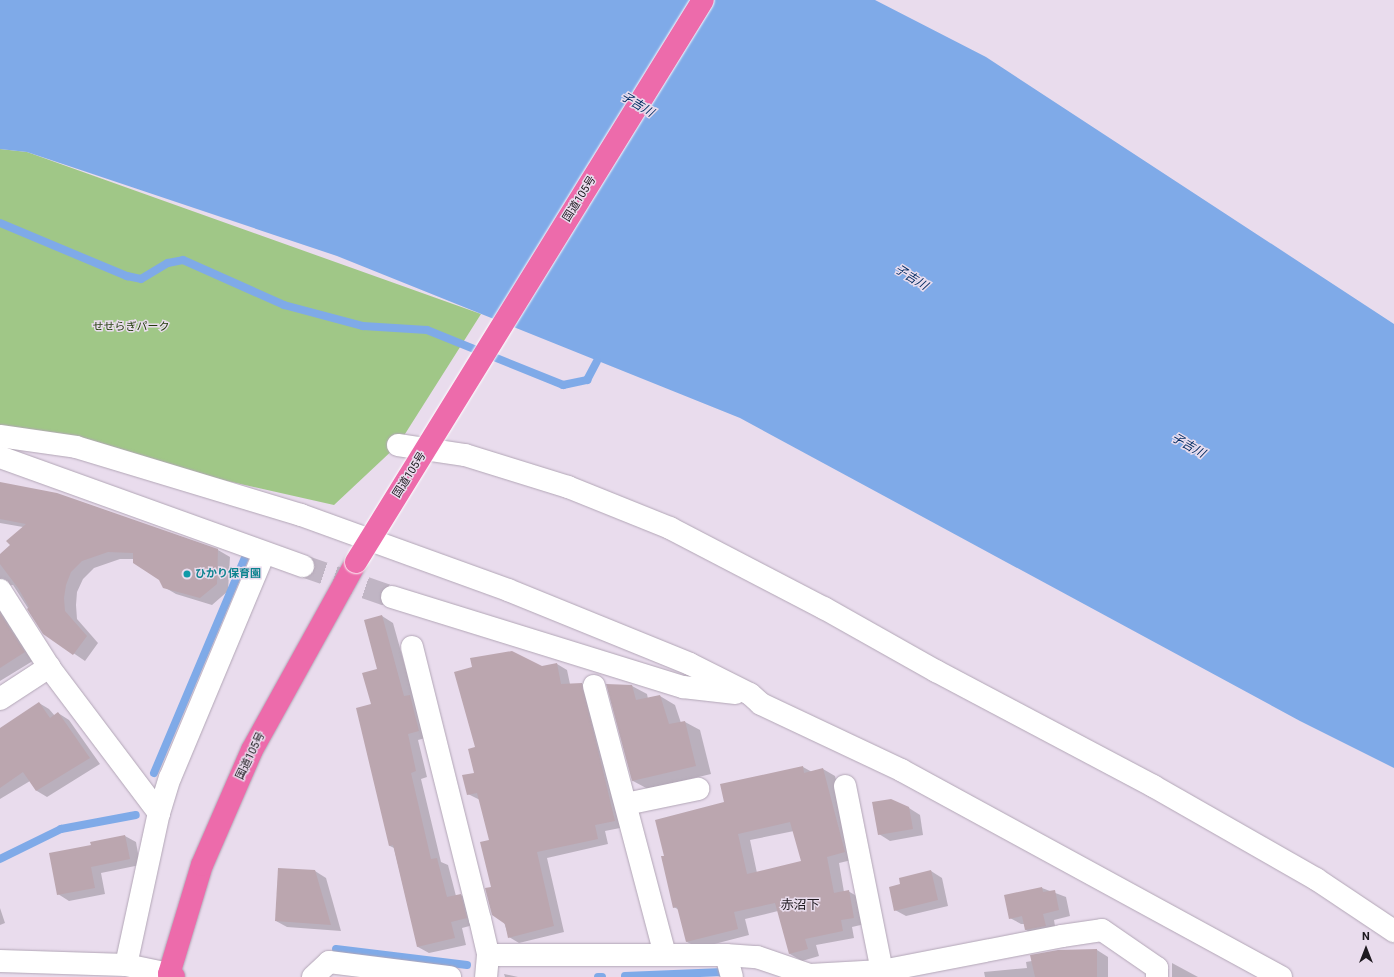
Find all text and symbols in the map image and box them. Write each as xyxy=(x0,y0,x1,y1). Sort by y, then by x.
water label: 子吉川 xyxy=(618,90,656,120)
street label: 国道105号 xyxy=(561,174,599,224)
water label: 子吉川 xyxy=(892,262,930,294)
park label: せせらぎパーク xyxy=(93,320,169,334)
water label: 子吉川 xyxy=(1169,431,1207,461)
street label: 国道105号 xyxy=(391,450,429,500)
place label: ひかり保育園 xyxy=(195,567,261,581)
marker: ひかり保育園 xyxy=(182,569,192,579)
street label: 国道105号 xyxy=(234,730,268,782)
district label: 赤沼下 xyxy=(781,897,819,913)
north arrow xyxy=(1346,929,1386,969)
text: N xyxy=(1362,930,1370,943)

